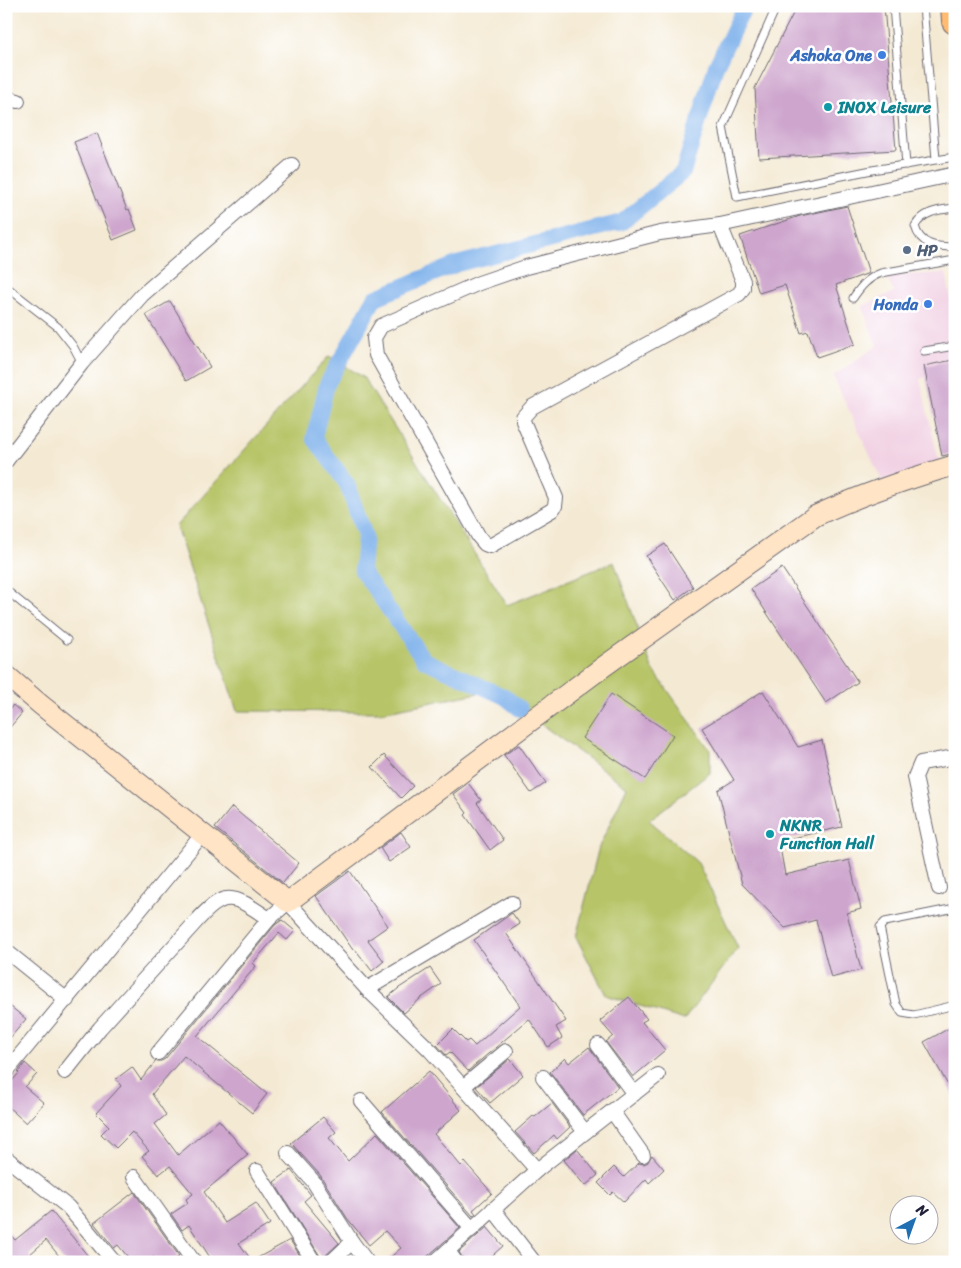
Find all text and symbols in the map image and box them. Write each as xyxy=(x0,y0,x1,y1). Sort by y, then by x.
place label: Ashoka One xyxy=(789,41,872,70)
marker: Ashoka One xyxy=(876,49,888,61)
place label: INOX Leisure xyxy=(837,93,932,122)
marker: INOX Leisure xyxy=(822,101,834,113)
place label: HP xyxy=(916,236,938,265)
marker: HP xyxy=(901,244,913,256)
place label: Honda xyxy=(872,290,919,319)
marker: Honda xyxy=(922,298,934,310)
place label: NKNR Function Hall xyxy=(779,811,875,858)
marker: NKNR Function Hall xyxy=(764,828,776,840)
north arrow xyxy=(888,1196,938,1246)
text: N xyxy=(910,1197,934,1223)

